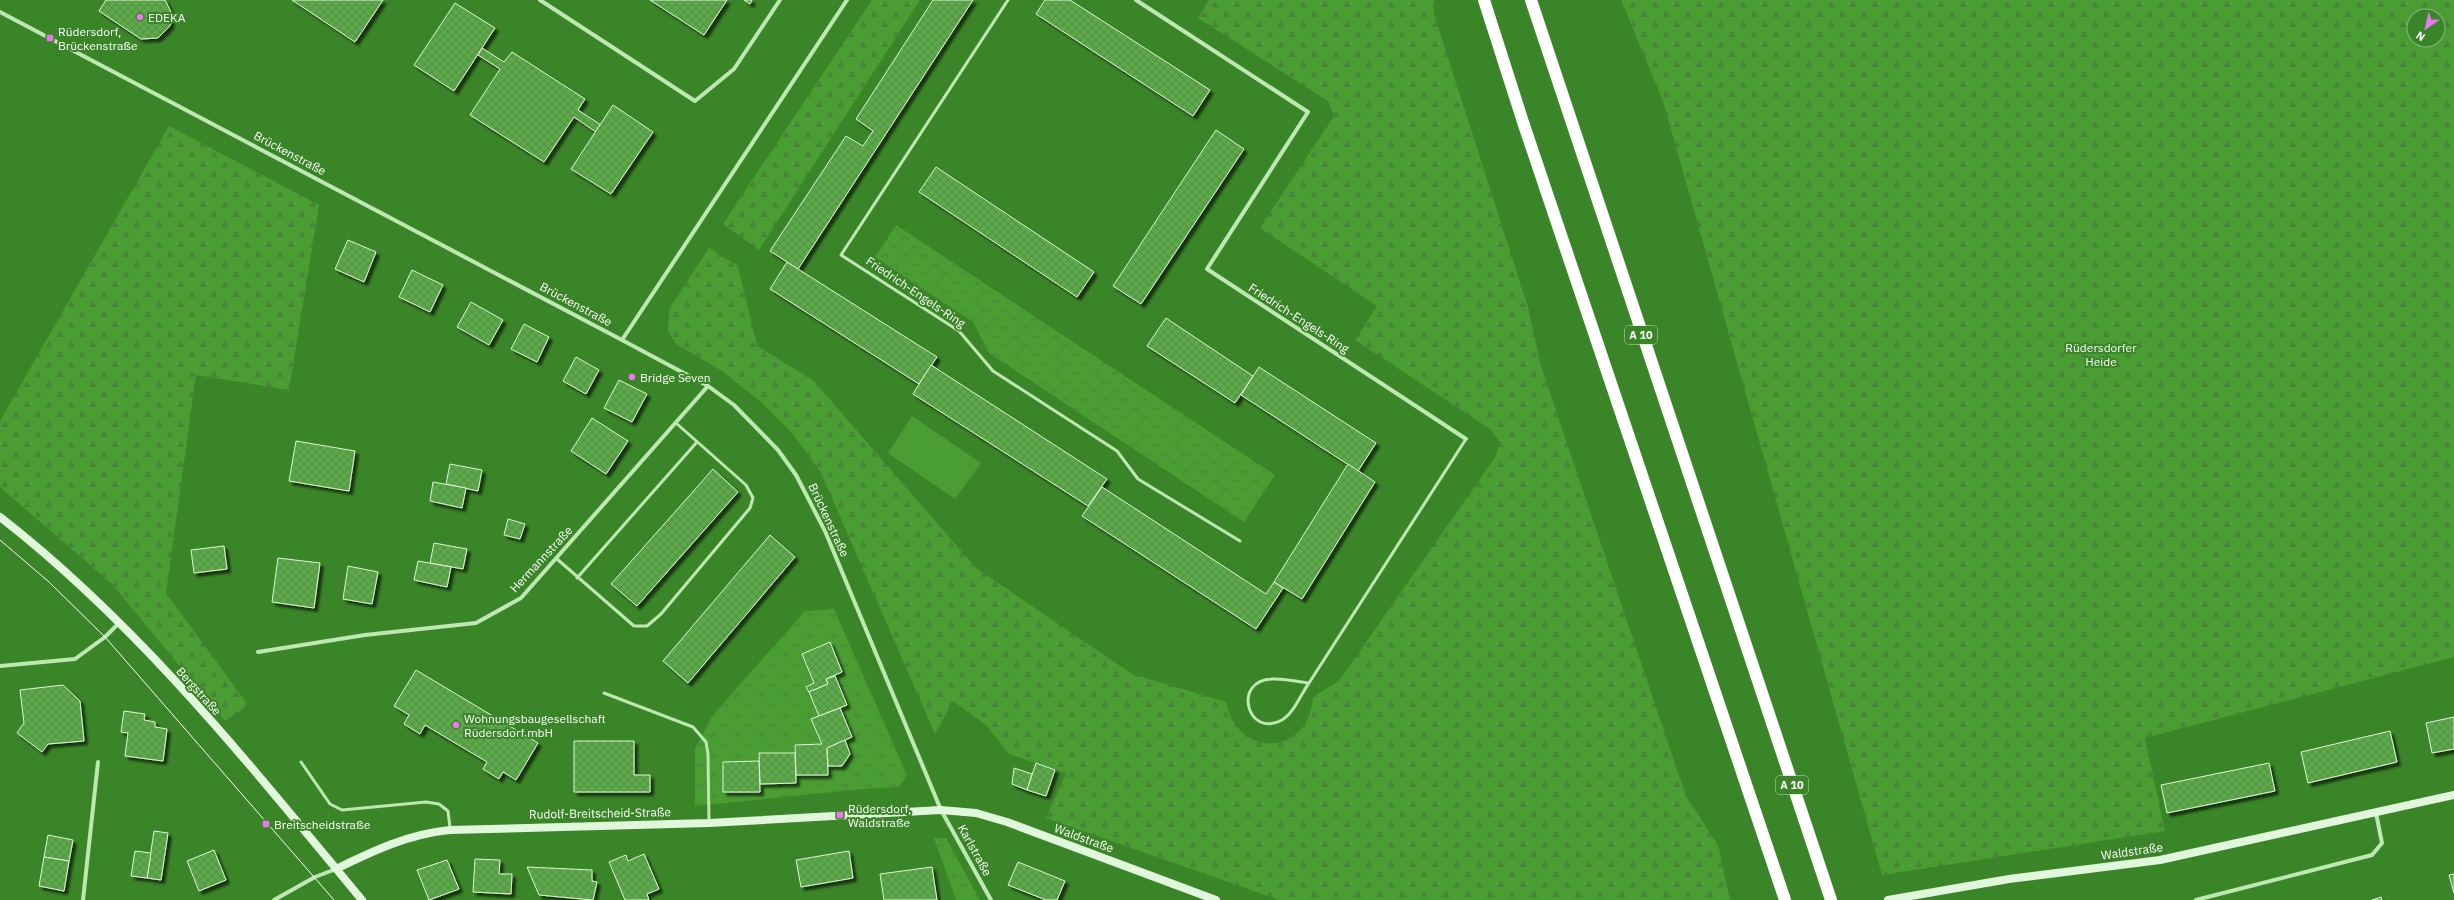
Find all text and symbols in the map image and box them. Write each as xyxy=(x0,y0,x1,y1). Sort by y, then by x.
north arrow xyxy=(2406,8,2446,48)
place label: EDEKA xyxy=(148,10,186,25)
marker: EDEKA xyxy=(135,12,145,22)
place label: Rüdersdorf, Brückenstraße xyxy=(58,24,138,53)
text: N xyxy=(2413,28,2428,44)
marker: Rüdersdorf, Brückenstraße xyxy=(45,33,55,43)
street label: Brückenstraße xyxy=(251,128,329,179)
street label: Friedrich-Engels-Ring xyxy=(863,253,969,331)
street label: Brückenstraße xyxy=(537,279,615,330)
street label: Friedrich-Engels-Ring xyxy=(1246,280,1353,356)
road number: A 10 xyxy=(1625,326,1657,344)
park label: Rüdersdorfer Heide xyxy=(2065,340,2137,369)
place label: Bridge Seven xyxy=(640,370,711,385)
marker: Bridge Seven xyxy=(627,372,637,382)
street label: Brückenstraße xyxy=(805,481,853,560)
street label: Hermannstraße xyxy=(507,523,576,595)
street label: Bergstraße xyxy=(173,664,225,719)
place label: Wohnungsbaugesellschaft Rüdersdorf mbH xyxy=(464,711,606,740)
marker: Wohnungsbaugesellschaft Rüdersdorf mbH xyxy=(451,720,461,730)
road number: A 10 xyxy=(1776,776,1808,794)
place label: Rüdersdorf, Waldstraße xyxy=(848,801,911,830)
street label: Rudolf-Breitscheid-Straße xyxy=(529,804,672,822)
marker: Rüdersdorf, Waldstraße xyxy=(835,810,845,820)
place label: Breitscheidstraße xyxy=(274,817,371,832)
marker: Breitscheidstraße xyxy=(261,819,271,829)
street label: Waldstraße xyxy=(1052,820,1116,856)
street label: Karlstraße xyxy=(955,822,995,879)
street label: Waldstraße xyxy=(2100,839,2164,863)

